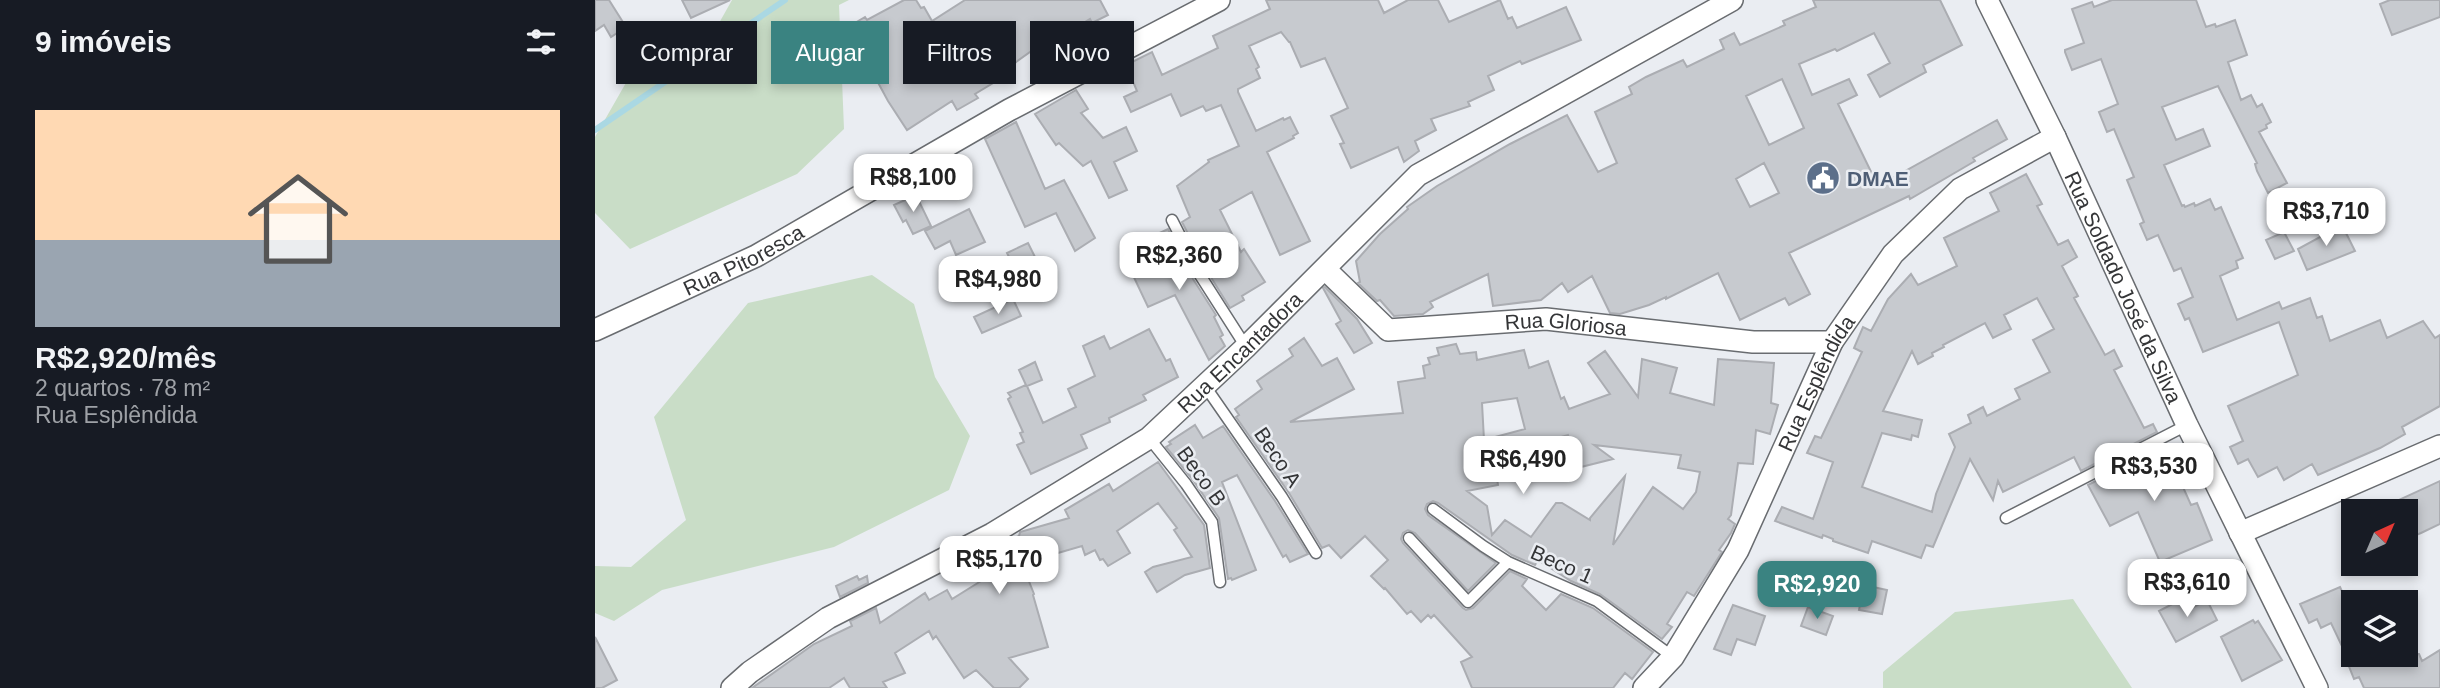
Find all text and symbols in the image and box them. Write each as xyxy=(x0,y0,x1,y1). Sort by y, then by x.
chip: Comprar xyxy=(616,21,757,84)
chip: Alugar xyxy=(771,21,889,84)
chip: Filtros xyxy=(903,21,1016,84)
chip: Novo xyxy=(1030,21,1134,84)
icon: filters xyxy=(522,23,560,61)
text: 9 imóveis xyxy=(35,25,172,58)
pin: R$8,100 xyxy=(848,154,978,214)
icon: home xyxy=(235,156,361,282)
public building icon: DMAE xyxy=(1804,159,1842,197)
text: R$8,100 xyxy=(870,164,956,190)
place label: DMAE xyxy=(1847,167,1909,190)
street label: Rua Soldado José da Silva xyxy=(2061,168,2187,407)
pin: R$3,710 xyxy=(2261,188,2391,248)
text: R$3,710 xyxy=(2283,198,2369,224)
street label: Rua Pitoresca xyxy=(679,219,808,300)
pin: R$2,360 xyxy=(1114,232,1244,292)
text: R$2,360 xyxy=(1136,242,1222,268)
pin: R$4,980 xyxy=(933,256,1063,316)
text: R$4,980 xyxy=(955,266,1041,292)
street label: Rua Encantadora xyxy=(1172,287,1306,417)
street label: Rua Gloriosa xyxy=(1504,307,1628,339)
street label: Rua Esplêndida xyxy=(1773,310,1859,454)
text: R$2,920/mês xyxy=(35,341,217,374)
text: 2 quartos · 78 m² xyxy=(35,375,210,401)
text: Rua Esplêndida xyxy=(35,402,197,428)
street label: Beco A xyxy=(1250,423,1306,491)
pin: R$6,490 xyxy=(1458,436,1588,496)
street label: Beco B xyxy=(1173,442,1231,510)
pin: R$3,530 xyxy=(2089,444,2219,503)
text: R$6,490 xyxy=(1480,446,1566,472)
text: R$3,530 xyxy=(2111,453,2197,479)
north arrow xyxy=(2341,499,2419,576)
map controls xyxy=(2341,499,2418,667)
pin: R$5,170 xyxy=(934,536,1064,596)
street label: Beco 1 xyxy=(1527,540,1597,588)
text: R$5,170 xyxy=(956,546,1042,572)
pin: R$3,610 xyxy=(2122,560,2252,619)
pin: R$2,920 xyxy=(1752,562,1882,621)
text: R$3,610 xyxy=(2144,569,2230,595)
text: R$2,920 xyxy=(1774,571,1860,597)
button: layers xyxy=(2341,590,2418,667)

